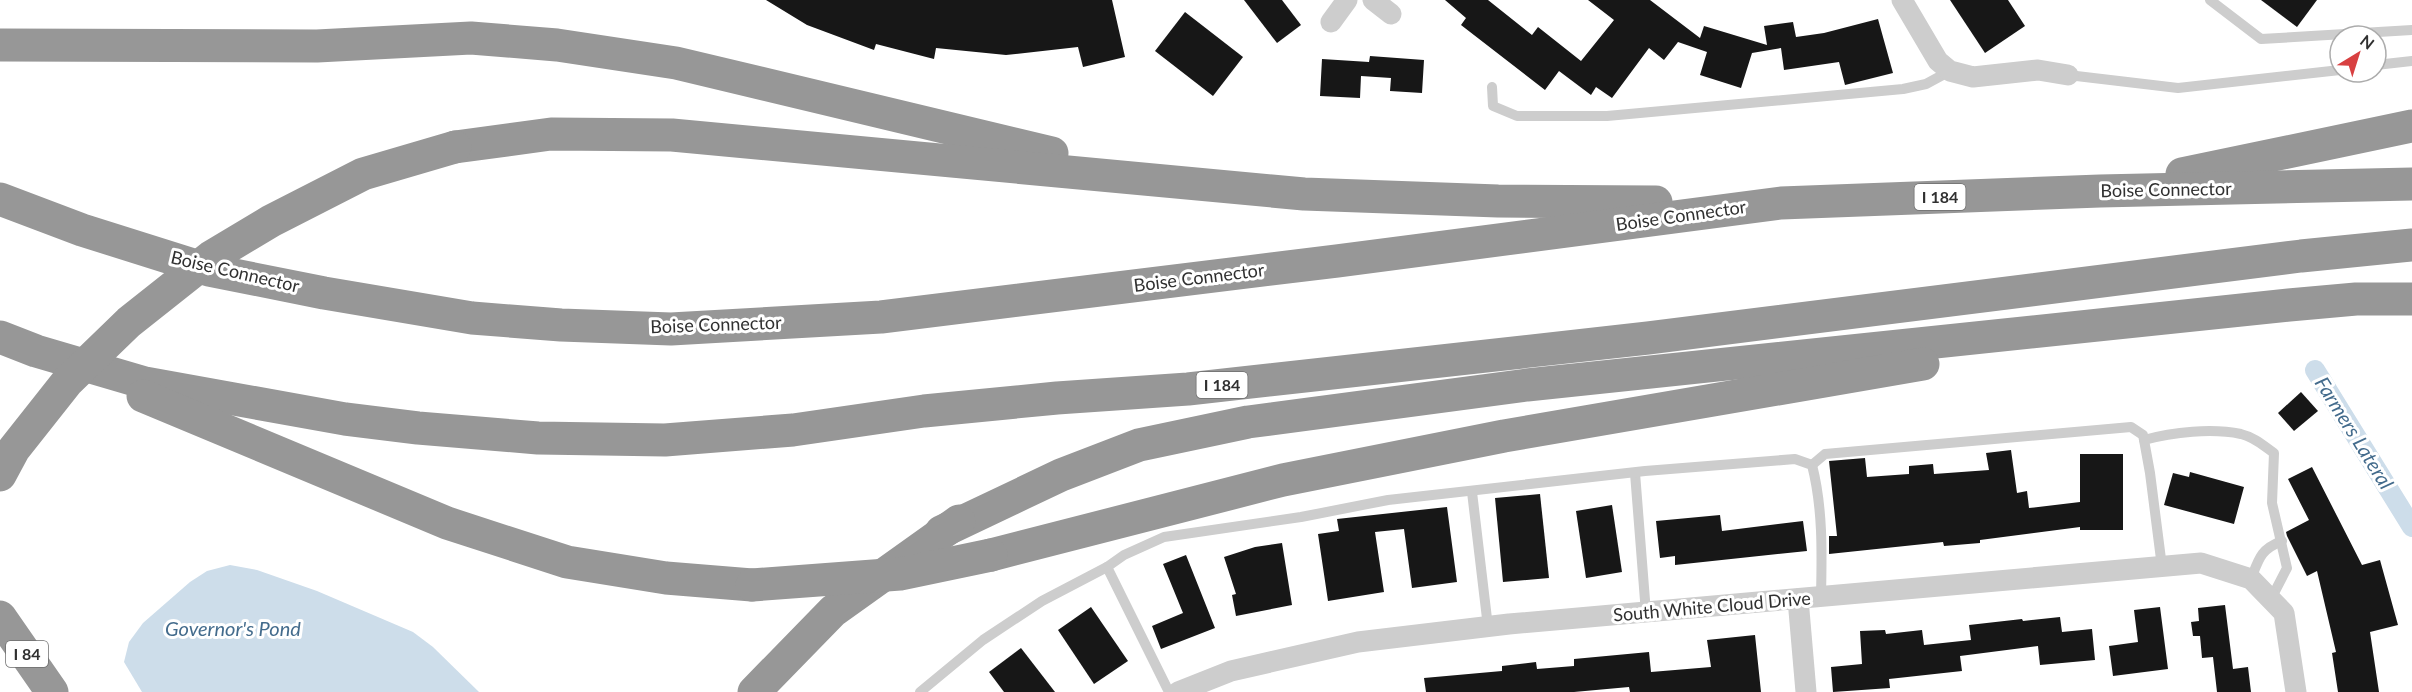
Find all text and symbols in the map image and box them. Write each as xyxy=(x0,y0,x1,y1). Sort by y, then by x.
north arrow xyxy=(2328,24,2388,84)
text: N xyxy=(2357,31,2378,53)
street label: Boise Connector xyxy=(2100,177,2232,201)
road number: I 184 xyxy=(1914,184,1966,210)
street label: Boise Connector xyxy=(1614,195,1748,235)
street label: Boise Connector xyxy=(169,246,302,297)
street label: Boise Connector xyxy=(1132,258,1266,296)
street label: Boise Connector xyxy=(650,311,782,337)
road number: I 184 xyxy=(1196,372,1248,398)
water label: Farmers Lateral xyxy=(2311,372,2399,494)
street label: South White Cloud Drive xyxy=(1612,586,1812,626)
water label: Governor's Pond xyxy=(165,616,301,640)
road number: I 84 xyxy=(6,641,48,667)

